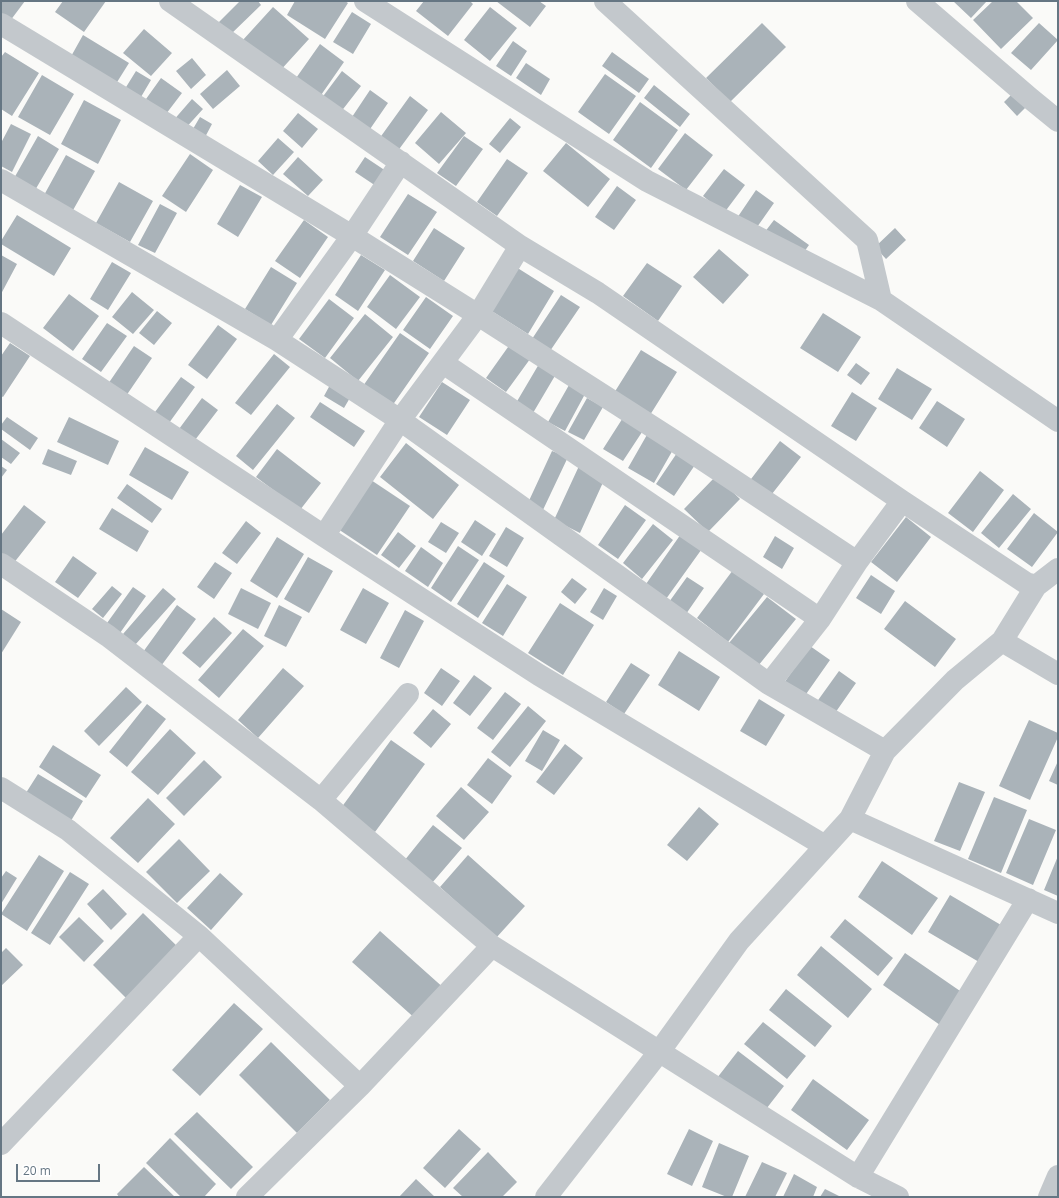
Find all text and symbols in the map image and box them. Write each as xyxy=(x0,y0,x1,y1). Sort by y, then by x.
scale bar xyxy=(18,1156,102,1182)
text: 20 m xyxy=(23,1162,51,1179)

